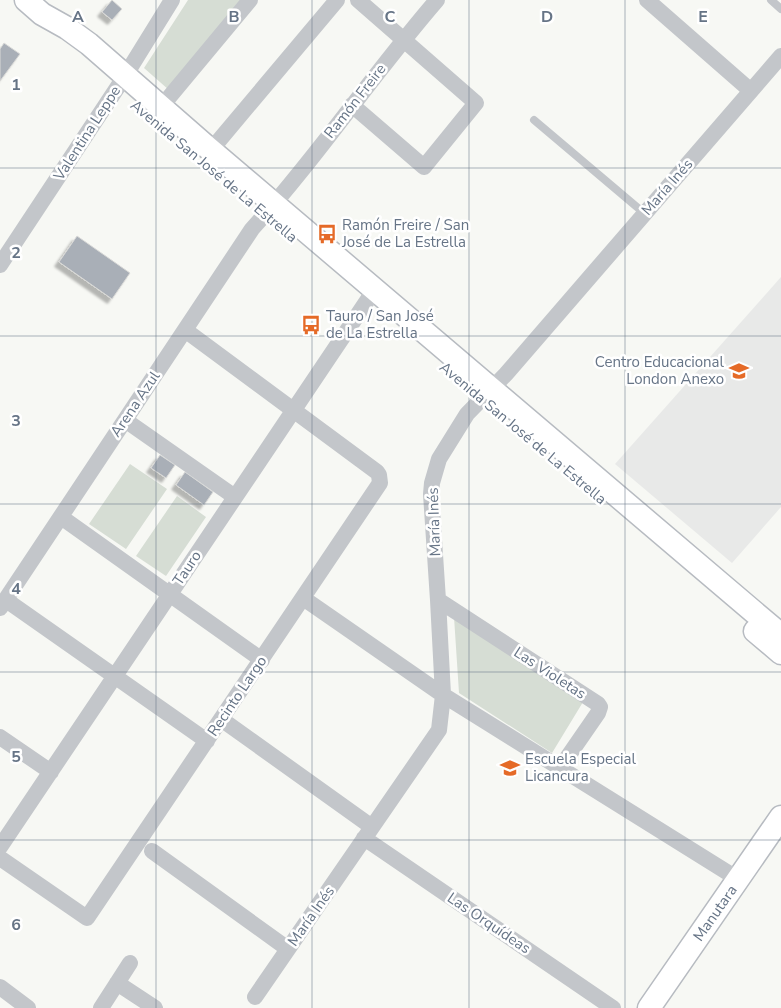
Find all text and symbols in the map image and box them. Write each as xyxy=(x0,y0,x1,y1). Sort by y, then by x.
text: A xyxy=(72,6,84,28)
text: B xyxy=(228,6,240,28)
text: C xyxy=(385,6,396,28)
text: D xyxy=(541,6,553,28)
text: E xyxy=(698,6,708,28)
street label: Ramón Freire xyxy=(320,60,390,142)
text: 1 xyxy=(11,74,21,96)
street label: Valentina Leppe xyxy=(48,82,125,185)
street label: Avenida San José de La Estrella xyxy=(126,95,302,247)
street label: María Inés xyxy=(637,154,697,220)
place label: Ramón Freire / San José de La Estrella xyxy=(341,215,469,252)
bus stop icon: Ramón Freire / San José de La Estrella xyxy=(316,223,338,245)
text: 2 xyxy=(11,242,21,264)
place label: Tauro / San José de La Estrella xyxy=(326,306,434,343)
bus stop icon: Tauro / San José de La Estrella xyxy=(300,314,322,336)
place label: Centro Educacional London Anexo xyxy=(595,352,725,389)
street label: Avenida San José de La Estrella xyxy=(435,357,611,509)
school or university icon: Centro Educacional London Anexo xyxy=(728,360,750,382)
street label: Arena Azul xyxy=(106,367,165,441)
text: 3 xyxy=(11,410,21,432)
street label: María Inés xyxy=(423,487,445,557)
street label: Tauro xyxy=(168,547,206,589)
text: 4 xyxy=(11,578,21,600)
street label: Las Violetas xyxy=(510,642,590,704)
street label: Recinto Largo xyxy=(203,652,271,740)
text: 5 xyxy=(11,746,21,768)
place label: Escuela Especial Licancura xyxy=(525,749,636,786)
school or university icon: Escuela Especial Licancura xyxy=(499,757,521,779)
street label: Manutara xyxy=(688,881,742,945)
street label: María Inés xyxy=(283,882,339,950)
street label: Las Orquídeas xyxy=(443,888,535,958)
text: 6 xyxy=(11,914,21,936)

